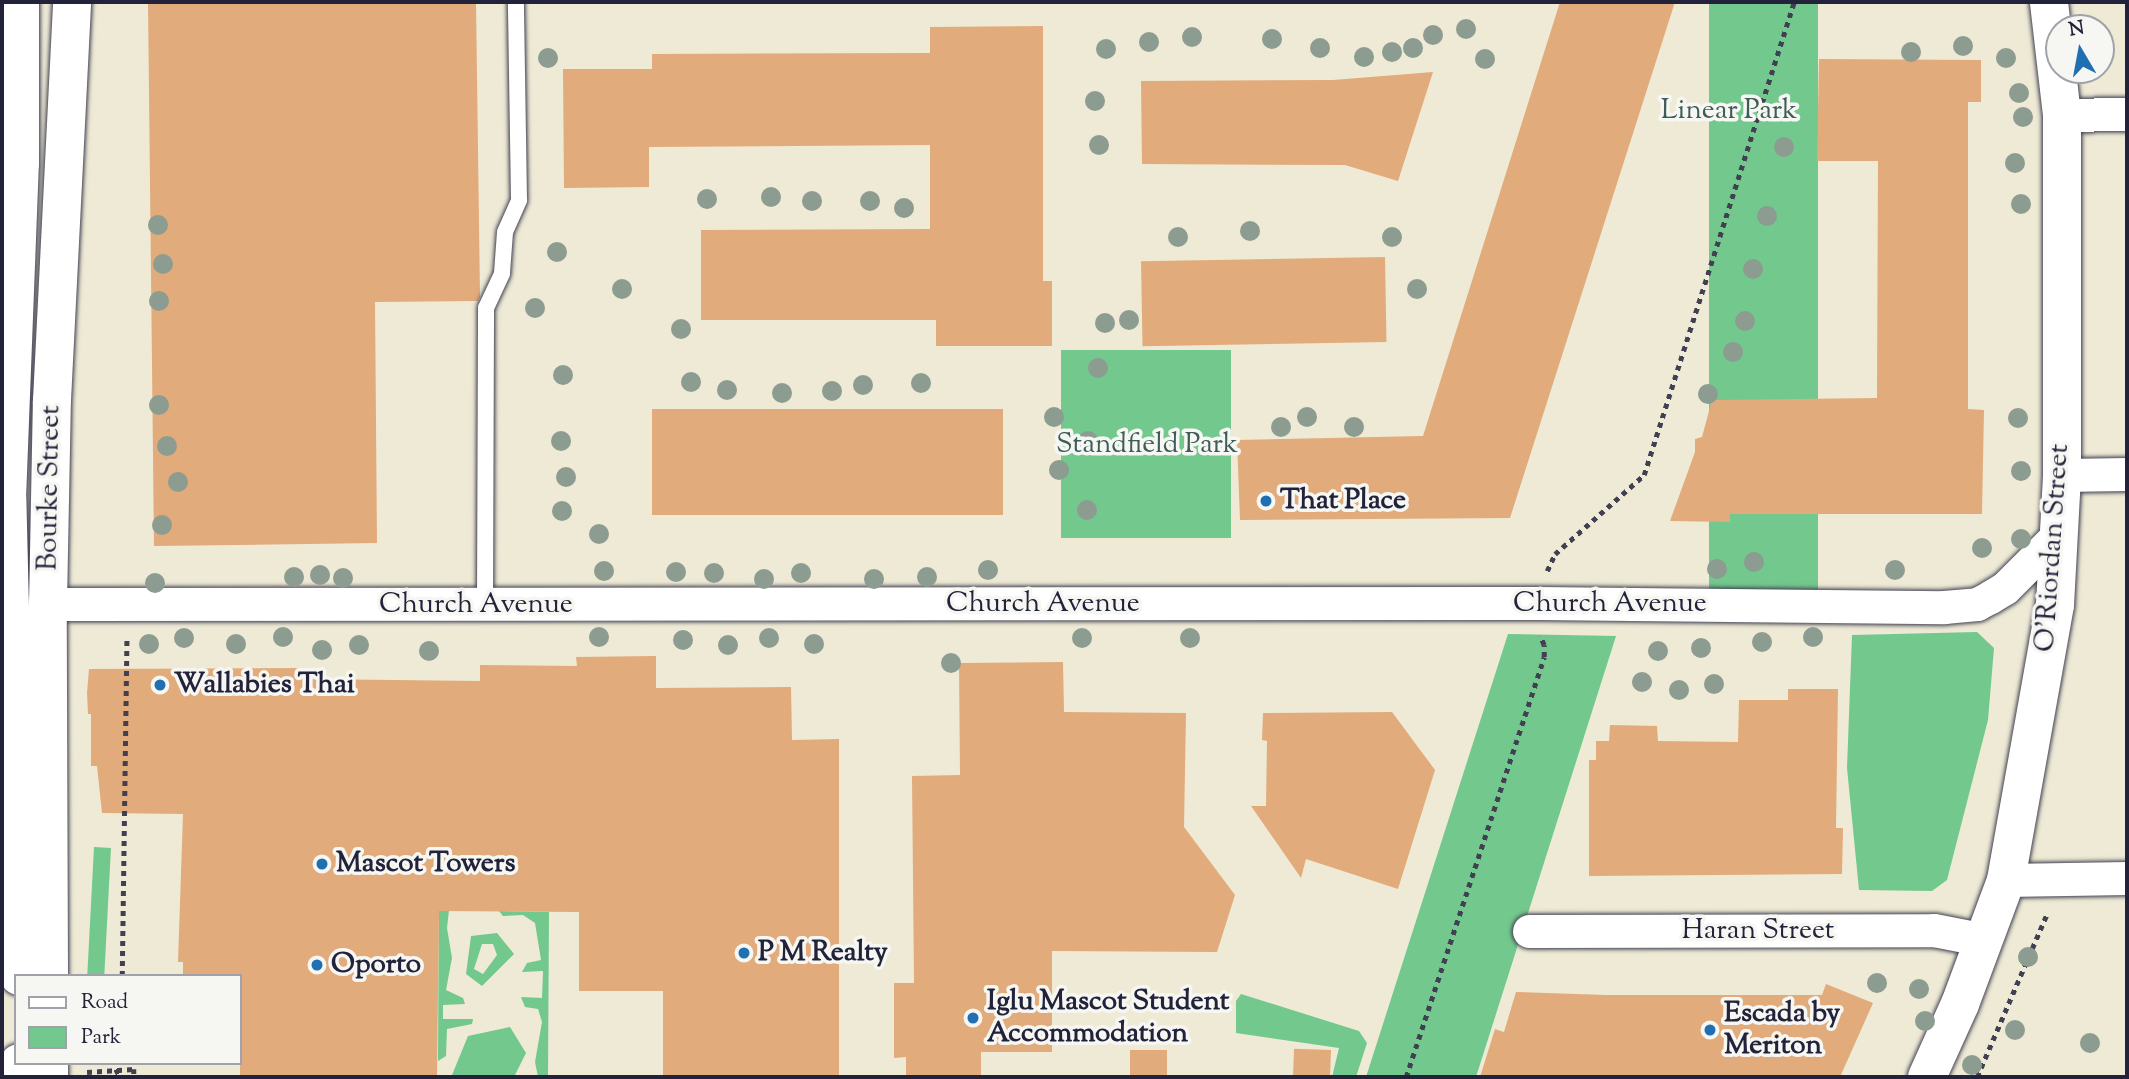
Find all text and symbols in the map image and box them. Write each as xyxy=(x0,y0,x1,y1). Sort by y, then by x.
north arrow xyxy=(2045,14,2115,84)
text: N xyxy=(2067,15,2086,44)
park label: Linear Park xyxy=(1661,94,1797,128)
street label: Bourke Street xyxy=(32,405,68,571)
park label: Standfield Park xyxy=(1056,428,1238,462)
street label: O'Riordan Street xyxy=(2029,443,2077,653)
place label: That Place xyxy=(1280,484,1406,518)
marker: That Place xyxy=(1258,493,1274,509)
street label: Church Avenue xyxy=(946,587,1140,621)
street label: Church Avenue xyxy=(1513,587,1707,621)
street label: Church Avenue xyxy=(379,588,573,622)
place label: Wallabies Thai xyxy=(174,668,355,702)
marker: Wallabies Thai xyxy=(152,677,168,693)
place label: Mascot Towers xyxy=(336,847,515,881)
marker: Mascot Towers xyxy=(314,856,330,872)
street label: Haran Street xyxy=(1682,914,1834,948)
place label: P M Realty xyxy=(758,936,888,970)
marker: P M Realty xyxy=(736,945,752,961)
place label: Oporto xyxy=(331,948,421,982)
marker: Oporto xyxy=(309,957,325,973)
legend xyxy=(14,974,242,1065)
place label: Iglu Mascot Student Accommodation xyxy=(987,985,1229,1051)
text: Road xyxy=(81,988,128,1018)
place label: Escada by Meriton xyxy=(1724,997,1840,1063)
marker: Iglu Mascot Student Accommodation xyxy=(965,1010,981,1026)
marker: Escada by Meriton xyxy=(1702,1022,1718,1038)
text: Park xyxy=(81,1023,121,1053)

